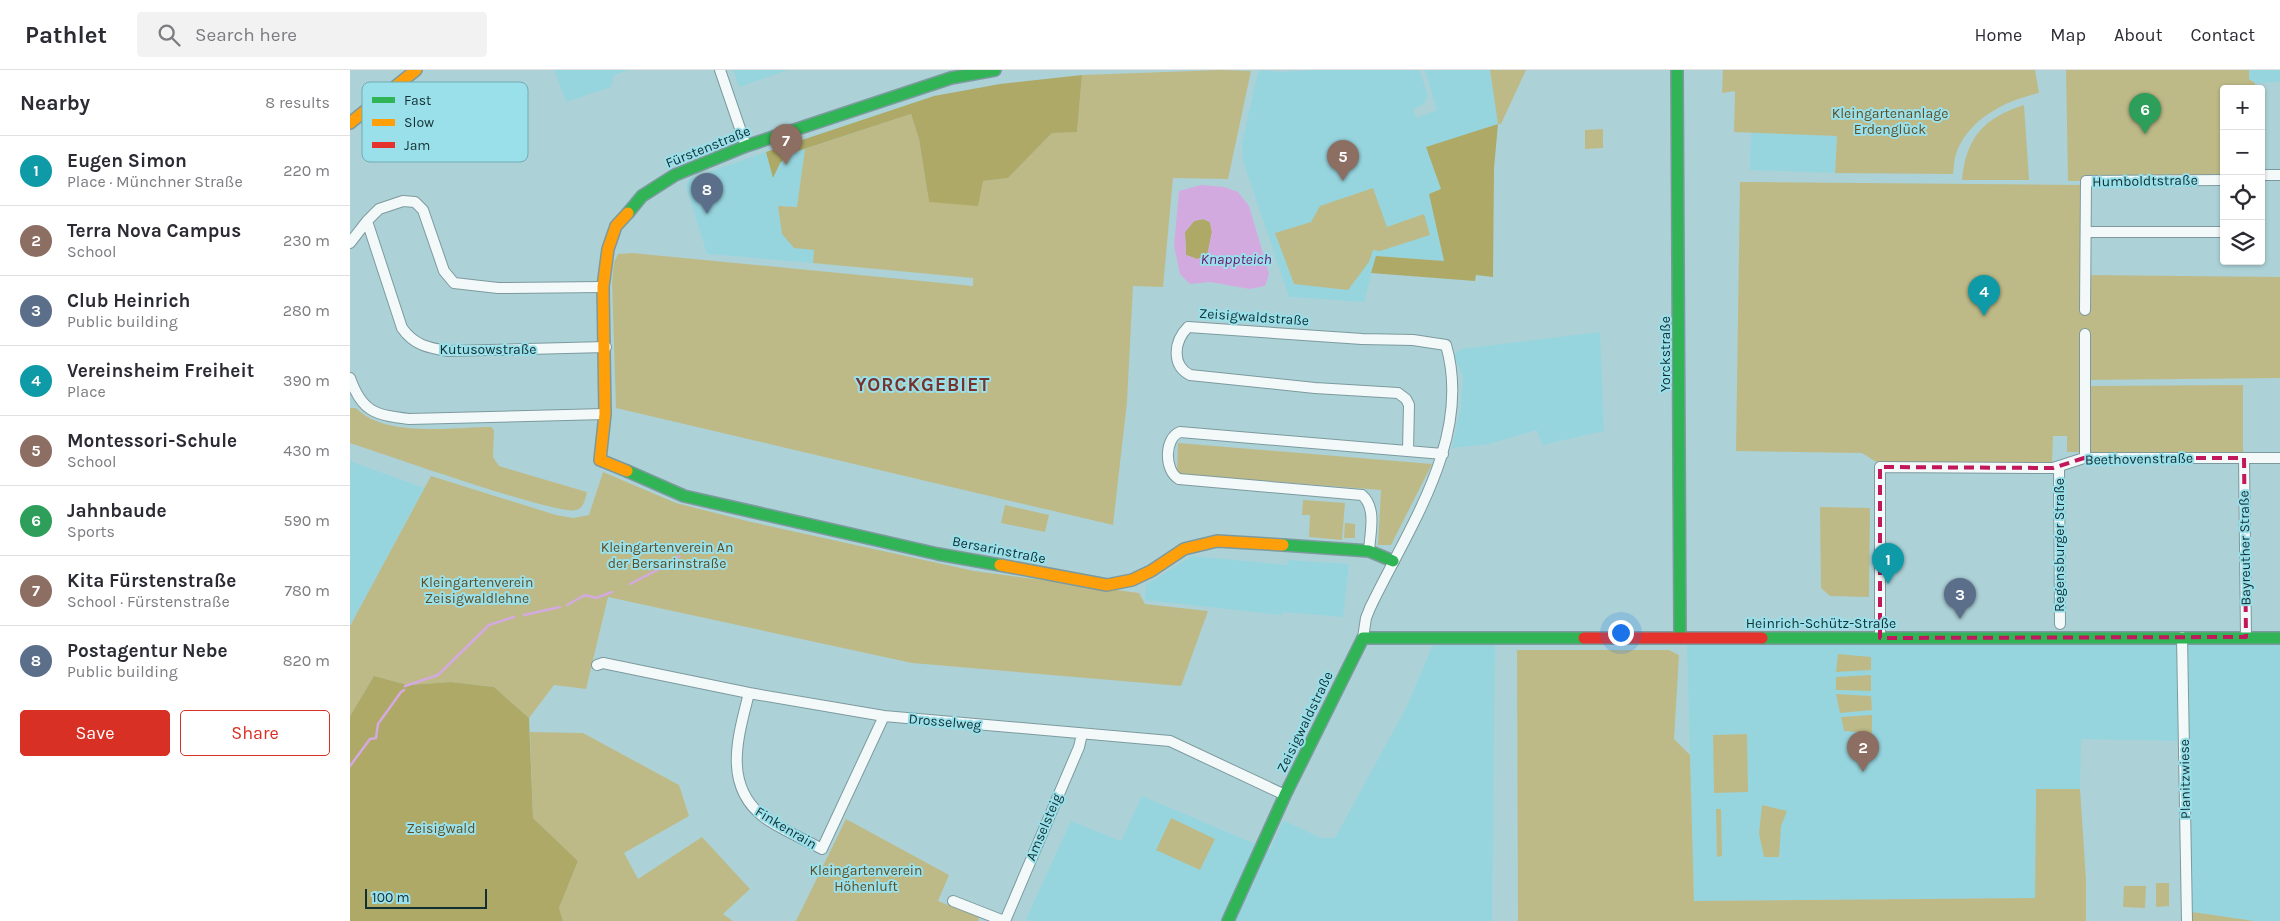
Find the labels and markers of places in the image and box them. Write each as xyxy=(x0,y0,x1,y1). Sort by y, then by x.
pin: 6 xyxy=(2129,93,2161,134)
pin: 7 xyxy=(770,124,802,165)
pin: 5 xyxy=(1327,140,1359,181)
pin: 8 xyxy=(691,173,723,214)
pin: 4 xyxy=(1968,275,2000,316)
pin: 1 xyxy=(1872,543,1904,584)
pin: 3 xyxy=(1944,578,1976,619)
pin: 2 xyxy=(1847,731,1879,772)

